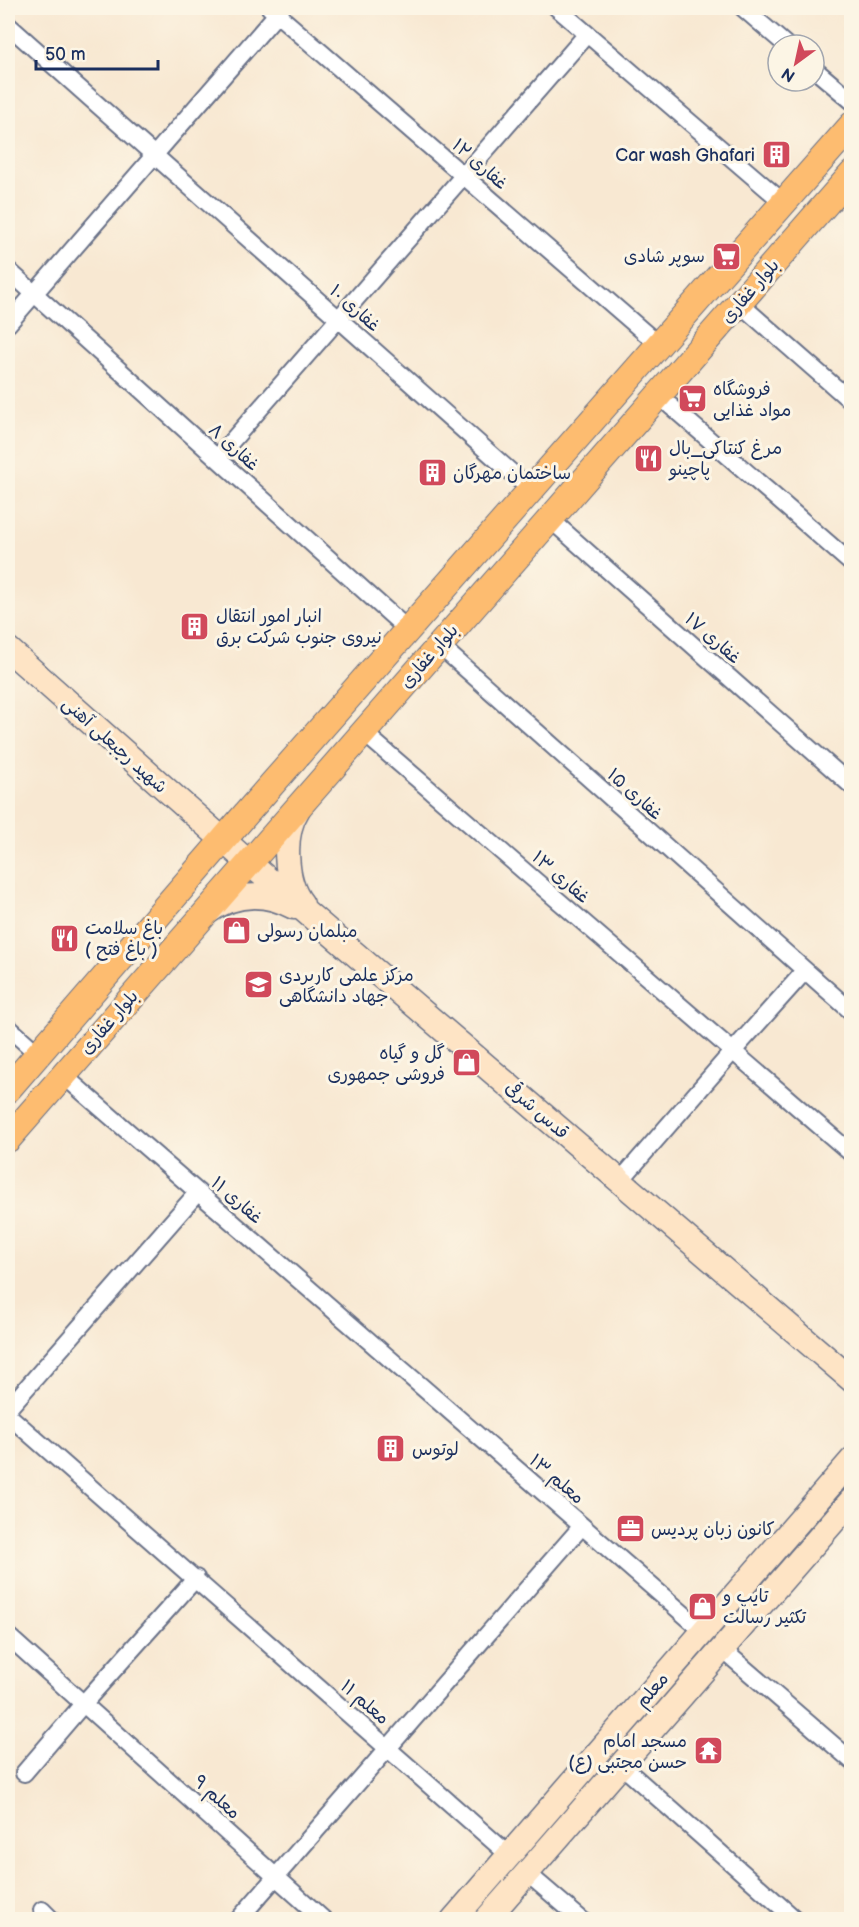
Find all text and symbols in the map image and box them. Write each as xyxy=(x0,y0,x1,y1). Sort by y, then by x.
scale bar xyxy=(36,33,158,71)
north arrow xyxy=(766,33,826,93)
text: 50 m xyxy=(45,44,86,65)
text: N xyxy=(778,63,799,86)
street label: غفاری ۱۲ xyxy=(448,135,512,194)
building icon: Car wash Ghafari xyxy=(760,139,792,171)
place label: Car wash Ghafari xyxy=(615,145,755,166)
supermarket icon: سوپر شادی xyxy=(710,240,742,272)
place label: سوپر شادی xyxy=(624,246,705,268)
street label: بلوار غفاری xyxy=(717,255,784,328)
street label: غفاری ۱۰ xyxy=(325,280,384,336)
place label: فروشگاه مواد غذایی xyxy=(713,379,791,421)
supermarket icon: فروشگاه مواد غذایی xyxy=(676,383,708,415)
street label: غفاری ۸ xyxy=(204,419,263,475)
place label: مرغ کنتاکی_بال پاچینو xyxy=(668,438,782,481)
restaurant icon: مرغ کنتاکی_بال پاچینو xyxy=(632,442,664,474)
building icon: ساختمان مهرگان xyxy=(416,457,448,489)
place label: ساختمان مهرگان xyxy=(453,463,571,484)
place label: انبار امور انتقال نیروی جنوب شرکت برق xyxy=(216,606,382,649)
street label: غفاری ۱۷ xyxy=(680,608,745,668)
building icon: انبار امور انتقال نیروی جنوب شرکت برق xyxy=(179,610,211,642)
street label: بلوار غفاری xyxy=(396,620,463,693)
street label: شهید رجبعلی آهنی xyxy=(58,693,171,798)
street label: غفاری ۱۵ xyxy=(603,764,667,825)
street label: غفاری ۱۳ xyxy=(528,847,594,908)
shop icon: مبلمان رسولی xyxy=(220,915,252,947)
place label: باغ سلامت ( باغ فتح ) xyxy=(85,918,163,961)
place label: مبلمان رسولی xyxy=(257,921,357,942)
restaurant icon: باغ سلامت ( باغ فتح ) xyxy=(48,922,80,954)
place label: مرکز علمی کاربردی جهاد دانشگاهی xyxy=(279,965,414,1007)
school or university icon: مرکز علمی کاربردی جهاد دانشگاهی xyxy=(242,969,274,1001)
street label: بلوار غفاری xyxy=(76,986,143,1059)
place label: گل و گیاه فروشی جمهوری xyxy=(328,1043,445,1086)
shop icon: گل و گیاه فروشی جمهوری xyxy=(450,1047,482,1079)
street label: قدس شرقی xyxy=(501,1076,574,1144)
street label: غفاری ۱۱ xyxy=(207,1172,267,1228)
building icon: لوتوس xyxy=(375,1433,407,1465)
place label: لوتوس xyxy=(412,1439,459,1461)
street label: معلم ۱۳ xyxy=(523,1450,588,1511)
office icon: کانون زبان پردیس xyxy=(614,1513,646,1545)
place label: کانون زبان پردیس xyxy=(651,1519,775,1541)
place label: تایپ و تکثیر رسالت xyxy=(721,1586,807,1628)
shop icon: تایپ و تکثیر رسالت xyxy=(686,1590,718,1622)
street label: معلم xyxy=(631,1669,676,1714)
street label: معلم ۱۱ xyxy=(334,1676,393,1731)
place label: مسجد امام حسن مجتبی (ع) xyxy=(569,1731,687,1774)
temple icon: مسجد امام حسن مجتبی (ع) xyxy=(692,1735,724,1767)
street label: معلم ۹ xyxy=(187,1771,244,1826)

